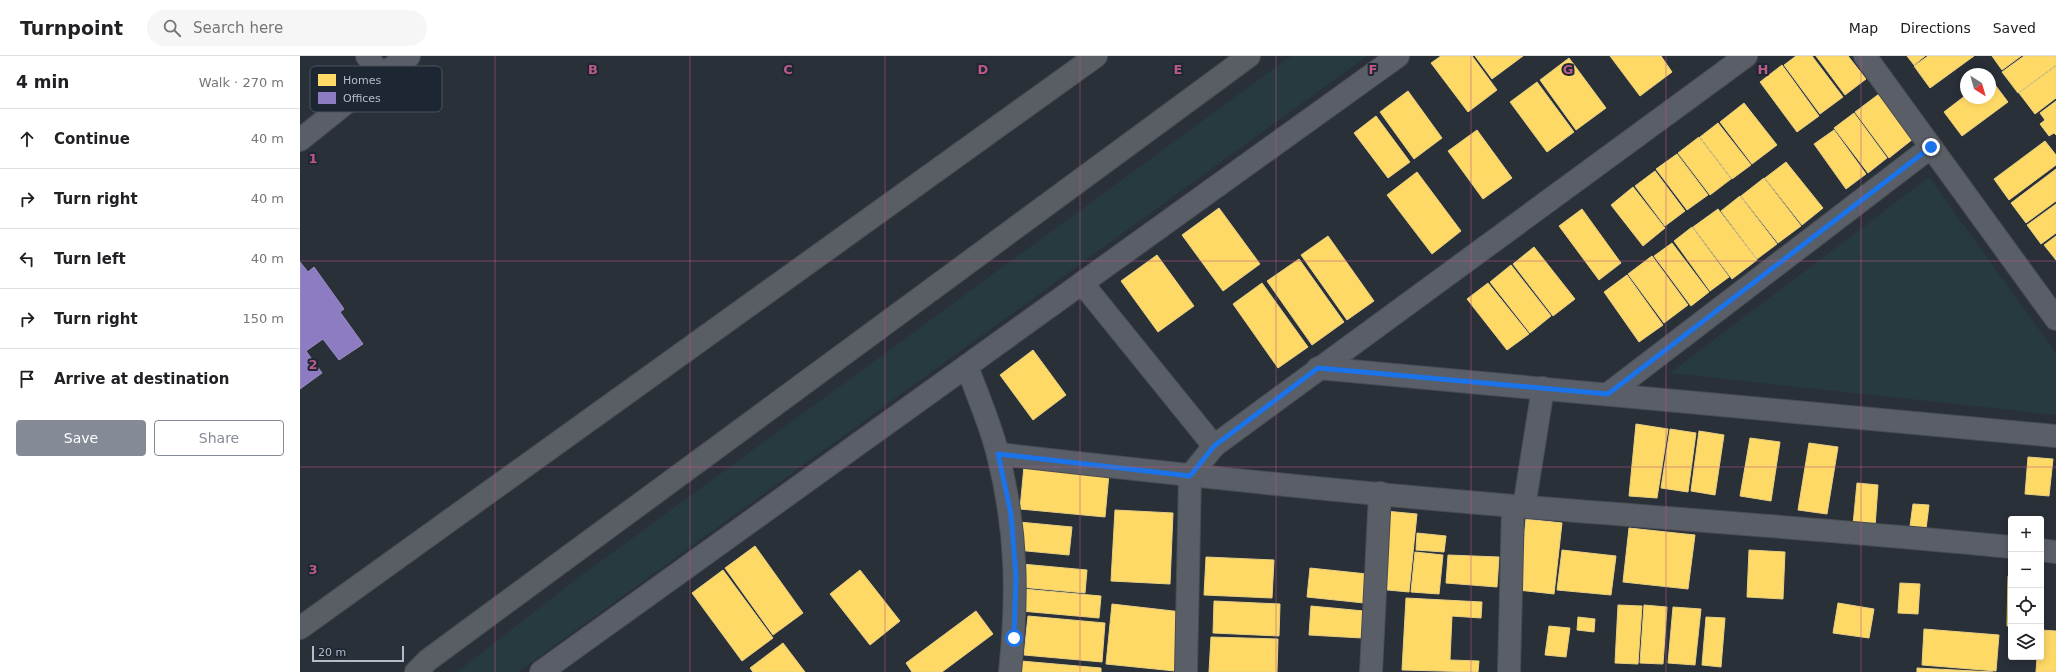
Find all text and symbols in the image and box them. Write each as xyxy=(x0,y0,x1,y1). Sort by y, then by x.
search box xyxy=(147,10,427,46)
text: Turnpoint xyxy=(20,17,123,39)
icon: search xyxy=(161,17,183,39)
text: Search here xyxy=(193,19,283,37)
text: Map xyxy=(1849,20,1878,36)
text: Directions xyxy=(1900,20,1971,36)
text: Saved xyxy=(1993,20,2036,36)
text: B xyxy=(588,62,598,77)
text: C xyxy=(783,62,793,77)
text: D xyxy=(978,62,989,77)
text: E xyxy=(1174,62,1182,77)
text: F xyxy=(1369,62,1377,77)
text: G xyxy=(1563,62,1573,77)
text: H xyxy=(1758,62,1768,77)
legend xyxy=(310,66,442,112)
north arrow xyxy=(1960,68,1996,104)
text: 4 min xyxy=(16,72,69,92)
text: Homes xyxy=(343,74,381,87)
text: Walk · 270 m xyxy=(199,75,284,90)
text: Offices xyxy=(343,92,381,105)
icon: ahead xyxy=(16,128,38,150)
text: Continue xyxy=(54,130,130,148)
text: 40 m xyxy=(251,131,284,146)
route end xyxy=(1922,138,1940,156)
text: 1 xyxy=(308,151,318,166)
icon: right xyxy=(16,188,38,210)
text: Turn right xyxy=(54,190,138,208)
text: 40 m xyxy=(251,191,284,206)
icon: left xyxy=(16,248,38,270)
text: Turn left xyxy=(54,250,126,268)
text: 40 m xyxy=(251,251,284,266)
icon: right xyxy=(16,308,38,330)
text: Turn right xyxy=(54,310,138,328)
text: 150 m xyxy=(242,311,284,326)
text: 2 xyxy=(308,357,318,372)
icon: arrive xyxy=(16,368,38,390)
text: Arrive at destination xyxy=(54,370,229,388)
button: Save xyxy=(16,420,146,456)
button: Share xyxy=(154,420,284,456)
map controls xyxy=(2008,516,2044,660)
button: + xyxy=(2008,516,2044,552)
button: − xyxy=(2008,552,2044,588)
text: 3 xyxy=(308,562,318,577)
button: locate xyxy=(2008,588,2044,624)
button: layers xyxy=(2008,624,2044,660)
route start xyxy=(1005,629,1023,647)
scale bar xyxy=(312,644,404,663)
text: 20 m xyxy=(318,646,346,659)

